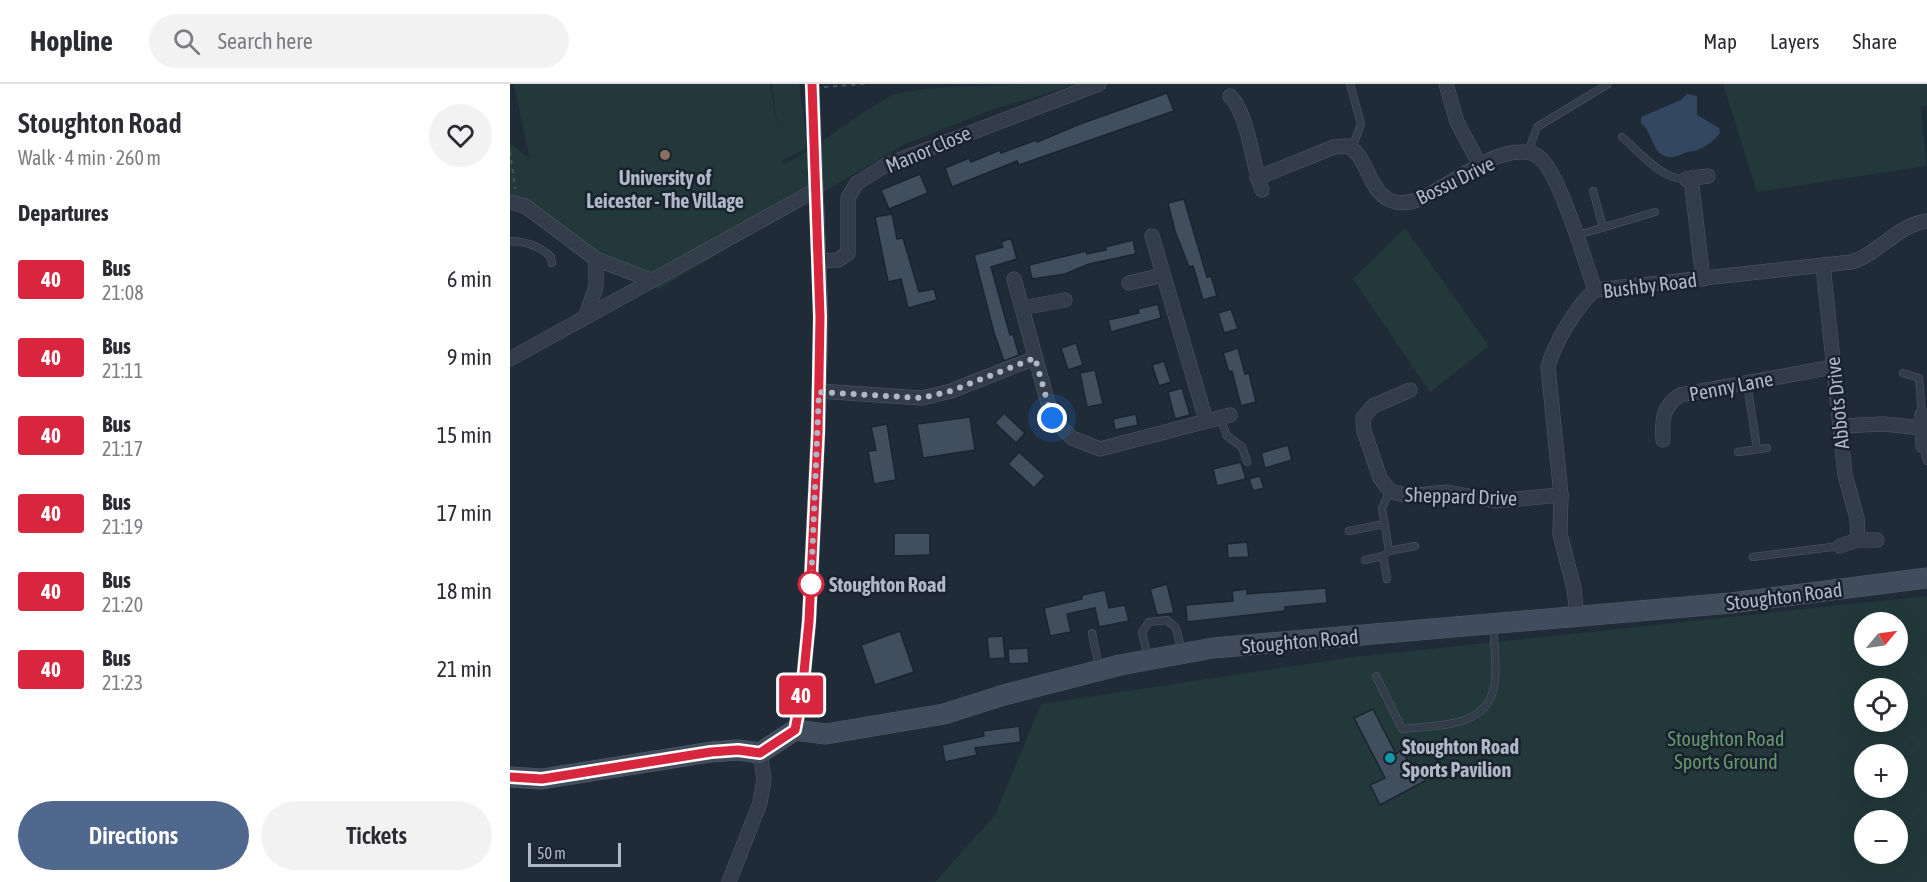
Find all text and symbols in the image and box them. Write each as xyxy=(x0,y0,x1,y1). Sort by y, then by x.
search box xyxy=(149,14,569,68)
text: Hopline xyxy=(30,25,113,57)
icon: search xyxy=(170,25,203,58)
text: Search here xyxy=(218,28,313,54)
text: Map xyxy=(1703,29,1737,53)
text: Layers xyxy=(1770,29,1820,53)
text: Share xyxy=(1853,29,1897,53)
button: heart xyxy=(429,104,492,167)
text: Stoughton Road xyxy=(18,107,182,139)
street label: Manor Close xyxy=(882,121,974,177)
text: Walk · 4 min · 260 m xyxy=(18,146,161,169)
marker: University of Leicester - The Village xyxy=(658,148,672,162)
street label: Bossu Drive xyxy=(1412,151,1498,209)
place label: University of Leicester - The Village xyxy=(586,166,744,212)
text: Departures xyxy=(18,200,108,226)
text: Bus xyxy=(102,255,131,281)
text: 6 min xyxy=(447,266,492,292)
text: 40 xyxy=(41,267,61,291)
street label: Bushby Road xyxy=(1602,268,1698,302)
text: 21:08 xyxy=(102,281,144,304)
text: Bus xyxy=(102,333,131,359)
text: 9 min xyxy=(447,344,492,370)
text: 40 xyxy=(41,345,61,369)
street label: Abbots Drive xyxy=(1821,356,1853,450)
text: 21:11 xyxy=(102,359,143,382)
street label: Penny Lane xyxy=(1687,367,1775,405)
your location xyxy=(1037,403,1067,433)
text: Bus xyxy=(102,411,131,437)
text: 15 min xyxy=(437,422,492,448)
text: 40 xyxy=(41,423,61,447)
text: 21:17 xyxy=(102,437,143,460)
street label: Sheppard Drive xyxy=(1404,483,1518,509)
text: Bus xyxy=(102,489,131,515)
text: 17 min xyxy=(437,500,492,526)
text: 40 xyxy=(41,501,61,525)
text: 21:19 xyxy=(102,515,143,538)
text: Bus xyxy=(102,567,131,593)
marker: Stoughton Road xyxy=(798,571,824,597)
place label: Stoughton Road xyxy=(829,573,946,596)
street label: Stoughton Road xyxy=(1725,577,1843,615)
text: 18 min xyxy=(437,578,492,604)
text: 40 xyxy=(41,579,61,603)
text: 21:20 xyxy=(102,593,143,616)
north arrow xyxy=(1854,612,1908,666)
map controls xyxy=(1854,612,1908,864)
street label: Stoughton Road xyxy=(1241,624,1359,658)
text: Bus xyxy=(102,645,131,671)
text: 21 min xyxy=(437,656,492,682)
text: 40 xyxy=(41,657,61,681)
text: 21:23 xyxy=(102,671,143,694)
line badge: 40 xyxy=(774,676,828,714)
button: locate xyxy=(1854,678,1908,732)
text: 40 xyxy=(791,683,811,707)
park label: Stoughton Road Sports Ground xyxy=(1668,727,1784,773)
place label: Stoughton Road Sports Pavilion xyxy=(1402,735,1519,781)
button: + xyxy=(1854,744,1908,798)
marker: Stoughton Road Sports Pavilion xyxy=(1383,751,1397,765)
button: Directions xyxy=(18,801,249,870)
button: Tickets xyxy=(261,801,492,870)
button: − xyxy=(1854,810,1908,864)
scale bar xyxy=(528,840,621,868)
text: 50 m xyxy=(537,844,566,862)

